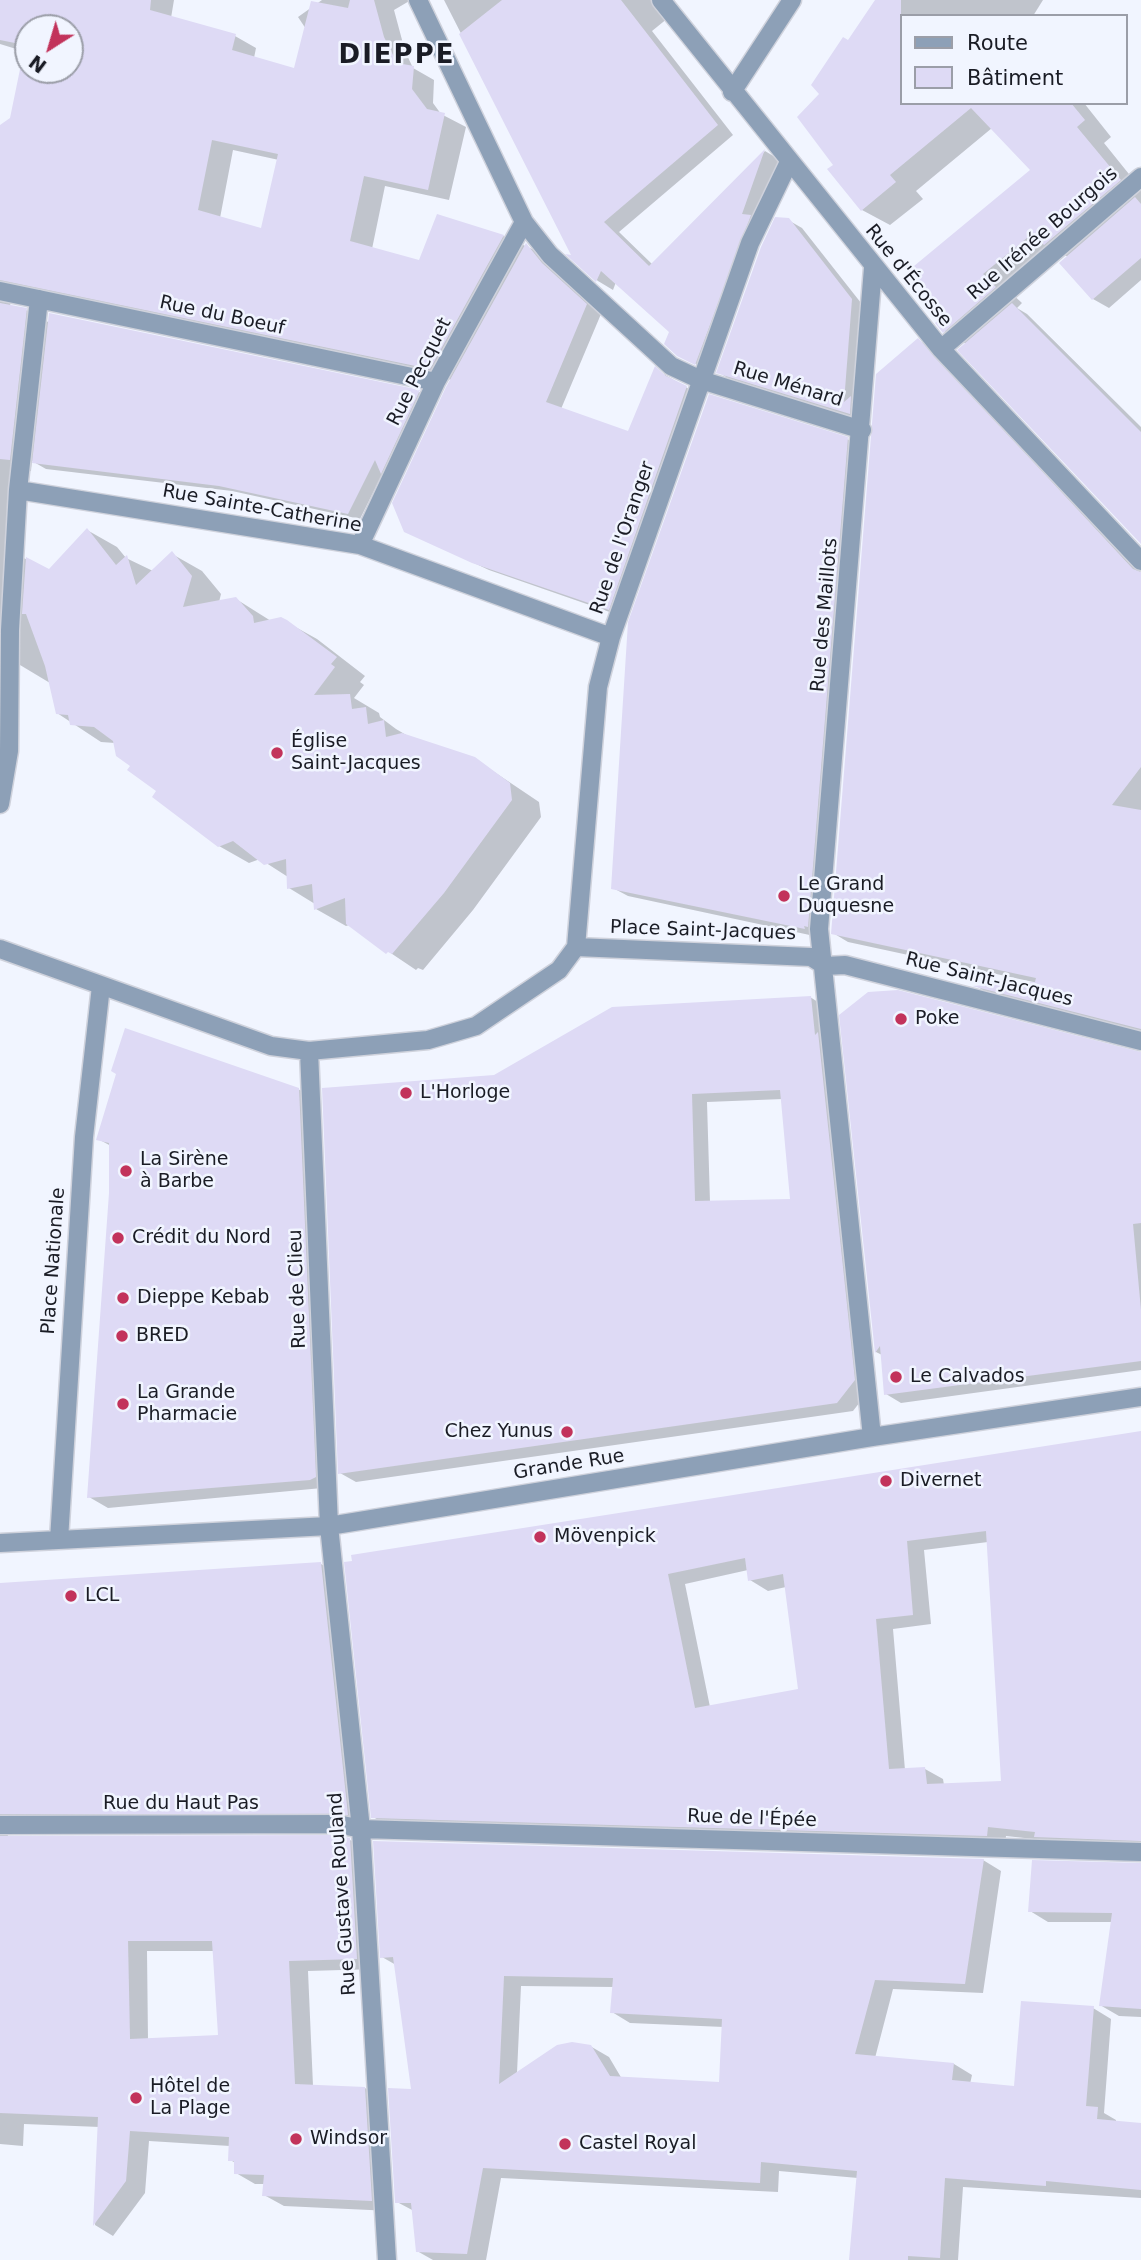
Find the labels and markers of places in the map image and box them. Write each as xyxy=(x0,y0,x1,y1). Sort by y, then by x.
place label: Église Saint-Jacques xyxy=(291,731,421,775)
marker: Église Saint-Jacques xyxy=(269,745,285,761)
place label: Le Grand Duquesne xyxy=(798,874,894,918)
marker: Le Grand Duquesne xyxy=(776,888,792,904)
place label: Poke xyxy=(915,1008,959,1030)
marker: Poke xyxy=(893,1011,909,1027)
place label: L'Horloge xyxy=(420,1082,510,1104)
marker: L'Horloge xyxy=(398,1085,414,1101)
place label: La Sirène à Barbe xyxy=(140,1149,228,1193)
marker: La Sirène à Barbe xyxy=(118,1163,134,1179)
place label: Crédit du Nord xyxy=(132,1227,271,1249)
marker: Crédit du Nord xyxy=(110,1230,126,1246)
place label: Dieppe Kebab xyxy=(137,1287,269,1309)
marker: Dieppe Kebab xyxy=(115,1290,131,1306)
place label: BRED xyxy=(136,1325,189,1347)
marker: BRED xyxy=(114,1328,130,1344)
place label: Le Calvados xyxy=(910,1366,1025,1388)
marker: Le Calvados xyxy=(888,1369,904,1385)
place label: La Grande Pharmacie xyxy=(137,1382,237,1426)
marker: La Grande Pharmacie xyxy=(115,1396,131,1412)
place label: Chez Yunus xyxy=(445,1421,553,1443)
marker: Chez Yunus xyxy=(559,1424,575,1440)
place label: Divernet xyxy=(900,1470,982,1492)
marker: Divernet xyxy=(878,1473,894,1489)
place label: Mövenpick xyxy=(554,1526,656,1548)
marker: Mövenpick xyxy=(532,1529,548,1545)
place label: LCL xyxy=(85,1585,119,1607)
marker: LCL xyxy=(63,1588,79,1604)
place label: Hôtel de La Plage xyxy=(150,2076,230,2120)
marker: Hôtel de La Plage xyxy=(128,2090,144,2106)
place label: Windsor xyxy=(310,2128,387,2150)
marker: Windsor xyxy=(288,2131,304,2147)
place label: Castel Royal xyxy=(579,2133,696,2155)
marker: Castel Royal xyxy=(557,2136,573,2152)

